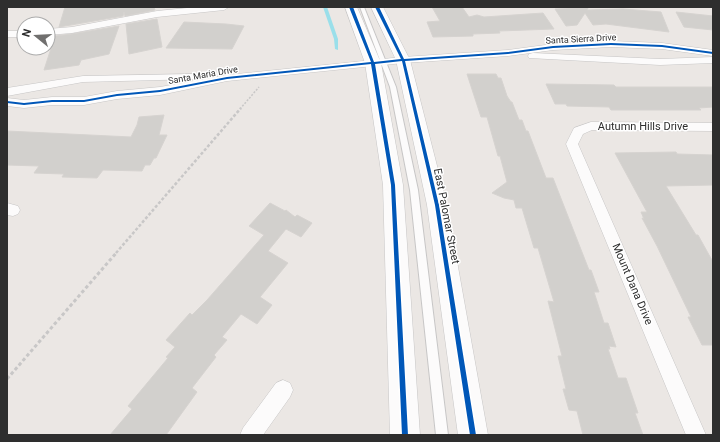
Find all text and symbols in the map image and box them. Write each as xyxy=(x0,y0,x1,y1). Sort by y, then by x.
north arrow xyxy=(16,16,56,56)
text: N xyxy=(20,27,34,39)
street label: Santa Sierra Drive xyxy=(545,32,617,46)
street label: Santa Maria Drive xyxy=(167,64,239,86)
street label: Autumn Hills Drive xyxy=(598,120,688,133)
street label: East Palomar Street xyxy=(431,167,462,265)
street label: Mount Dana Drive xyxy=(610,242,656,327)

